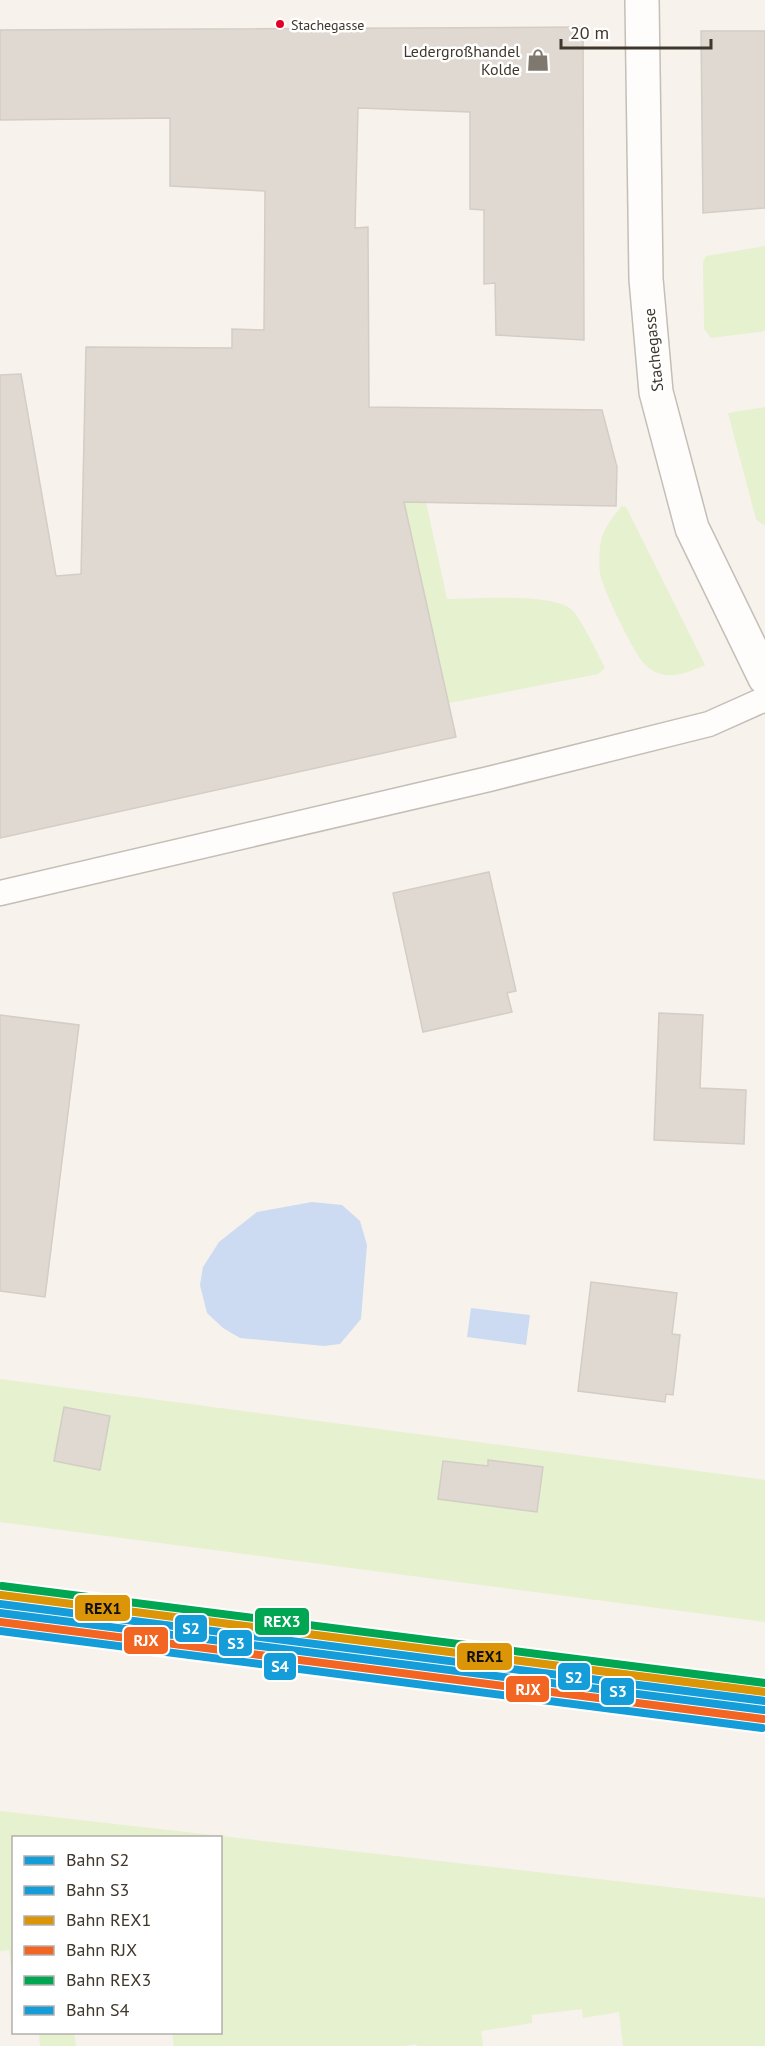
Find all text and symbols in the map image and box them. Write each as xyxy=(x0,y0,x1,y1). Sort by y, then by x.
scale bar xyxy=(561,12,711,50)
place label: Stachegasse xyxy=(291,16,364,34)
marker: Stachegasse xyxy=(274,18,286,30)
text: 20 m xyxy=(570,21,609,44)
place label: Ledergroßhandel Kolde xyxy=(403,41,520,79)
shop icon: Ledergroßhandel Kolde xyxy=(525,47,551,73)
street label: Stachegasse xyxy=(639,307,667,393)
line badge: REX1 xyxy=(74,1594,131,1622)
text: REX1 xyxy=(84,1598,122,1618)
line badge: REX3 xyxy=(254,1607,310,1636)
text: REX3 xyxy=(263,1611,301,1631)
line badge: S2 xyxy=(174,1614,208,1643)
text: S2 xyxy=(182,1618,200,1638)
line badge: RJX xyxy=(123,1626,169,1655)
line badge: S3 xyxy=(218,1629,253,1657)
text: RJX xyxy=(133,1630,159,1650)
text: S3 xyxy=(227,1633,245,1653)
line badge: REX1 xyxy=(456,1642,513,1671)
text: REX1 xyxy=(466,1646,504,1666)
line badge: S4 xyxy=(263,1652,297,1681)
text: S4 xyxy=(271,1656,289,1676)
line badge: S2 xyxy=(557,1662,591,1691)
text: S2 xyxy=(565,1667,583,1687)
line badge: RJX xyxy=(505,1675,550,1703)
line badge: S3 xyxy=(600,1677,635,1706)
text: RJX xyxy=(515,1679,541,1699)
text: S3 xyxy=(609,1681,627,1701)
legend xyxy=(12,1836,222,2034)
text: Bahn S2 xyxy=(66,1848,129,1871)
text: Bahn S3 xyxy=(66,1878,129,1901)
text: Bahn REX1 xyxy=(66,1908,151,1931)
text: Bahn RJX xyxy=(66,1938,137,1961)
text: Bahn REX3 xyxy=(66,1968,151,1991)
text: Bahn S4 xyxy=(66,1998,129,2021)

